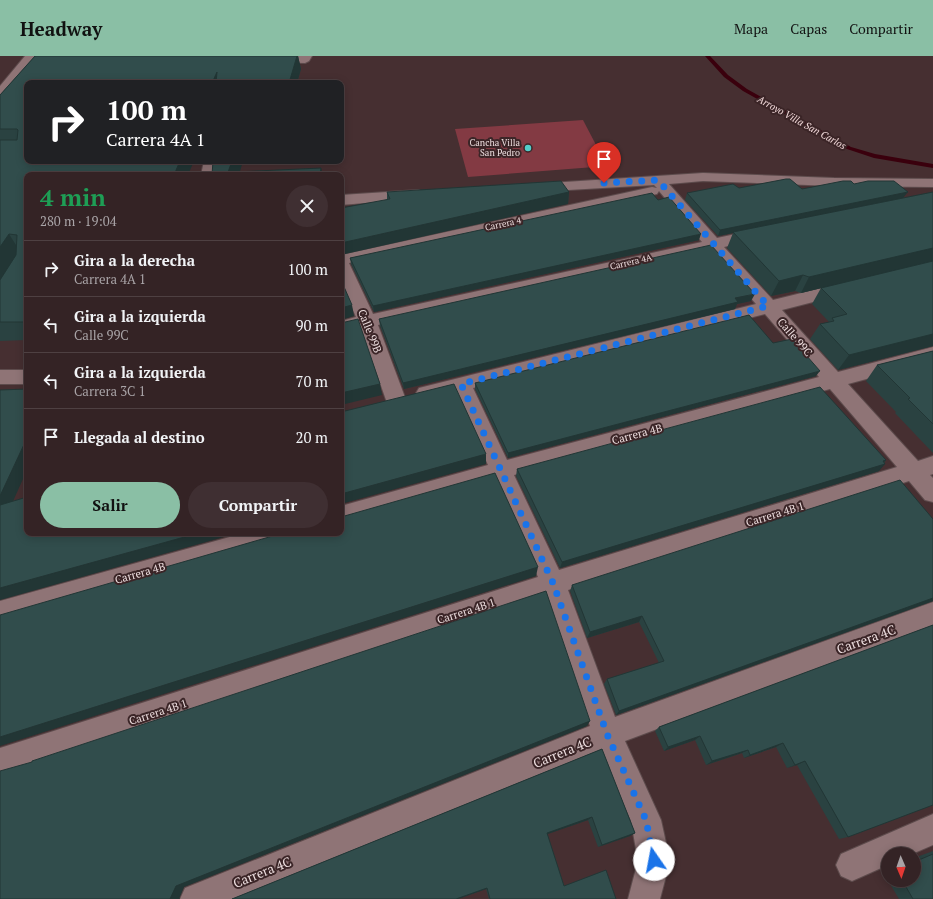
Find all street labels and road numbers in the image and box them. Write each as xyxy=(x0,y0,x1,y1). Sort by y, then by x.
street label: Carrera 4 xyxy=(484,214,522,234)
street label: Carrera 4A xyxy=(609,251,654,273)
street label: Calle 99B xyxy=(355,307,385,355)
street label: Calle 99C xyxy=(775,315,815,359)
street label: Carrera 4B xyxy=(610,420,664,447)
street label: Carrera 4B 1 xyxy=(744,498,806,530)
street label: Carrera 4B xyxy=(113,559,167,587)
street label: Carrera 4B 1 xyxy=(435,595,497,627)
street label: Carrera 4C xyxy=(834,620,898,658)
street label: Carrera 4B 1 xyxy=(127,696,189,728)
street label: Carrera 4C xyxy=(530,732,594,772)
street label: Carrera 4C xyxy=(230,852,294,892)

